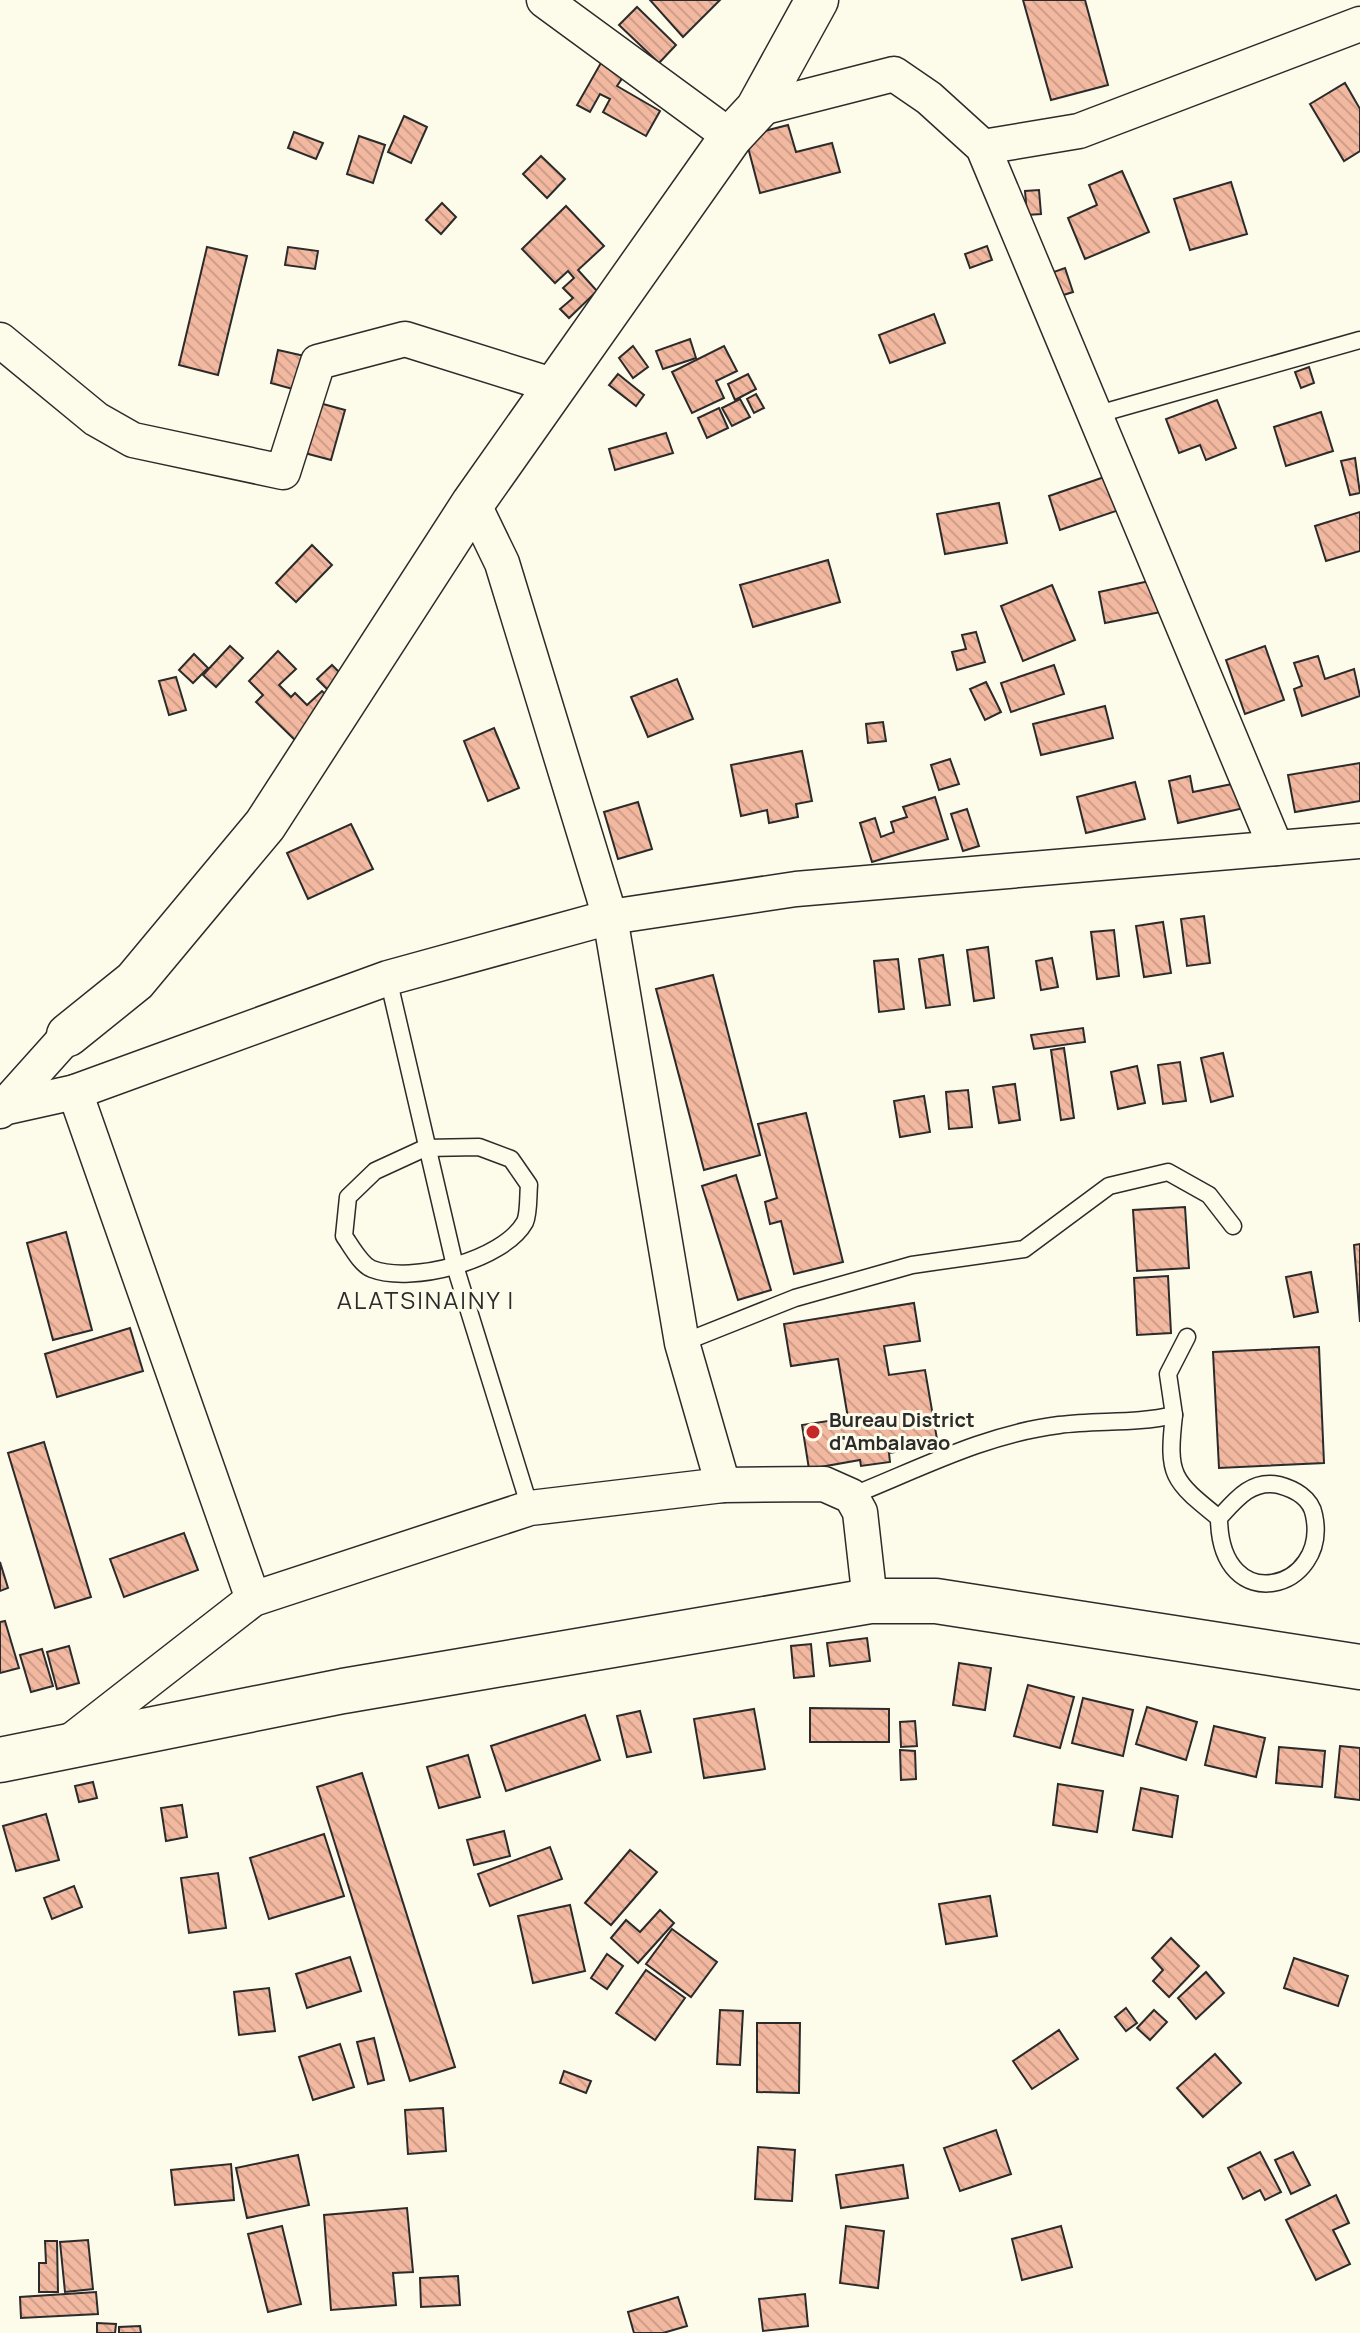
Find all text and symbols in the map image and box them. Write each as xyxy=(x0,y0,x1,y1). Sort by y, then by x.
district label: ALATSINAINY I xyxy=(337,1283,515,1316)
place label: Bureau District d'Ambalavao xyxy=(829,1406,975,1456)
marker: Bureau District d'Ambalavao xyxy=(804,1423,822,1441)

